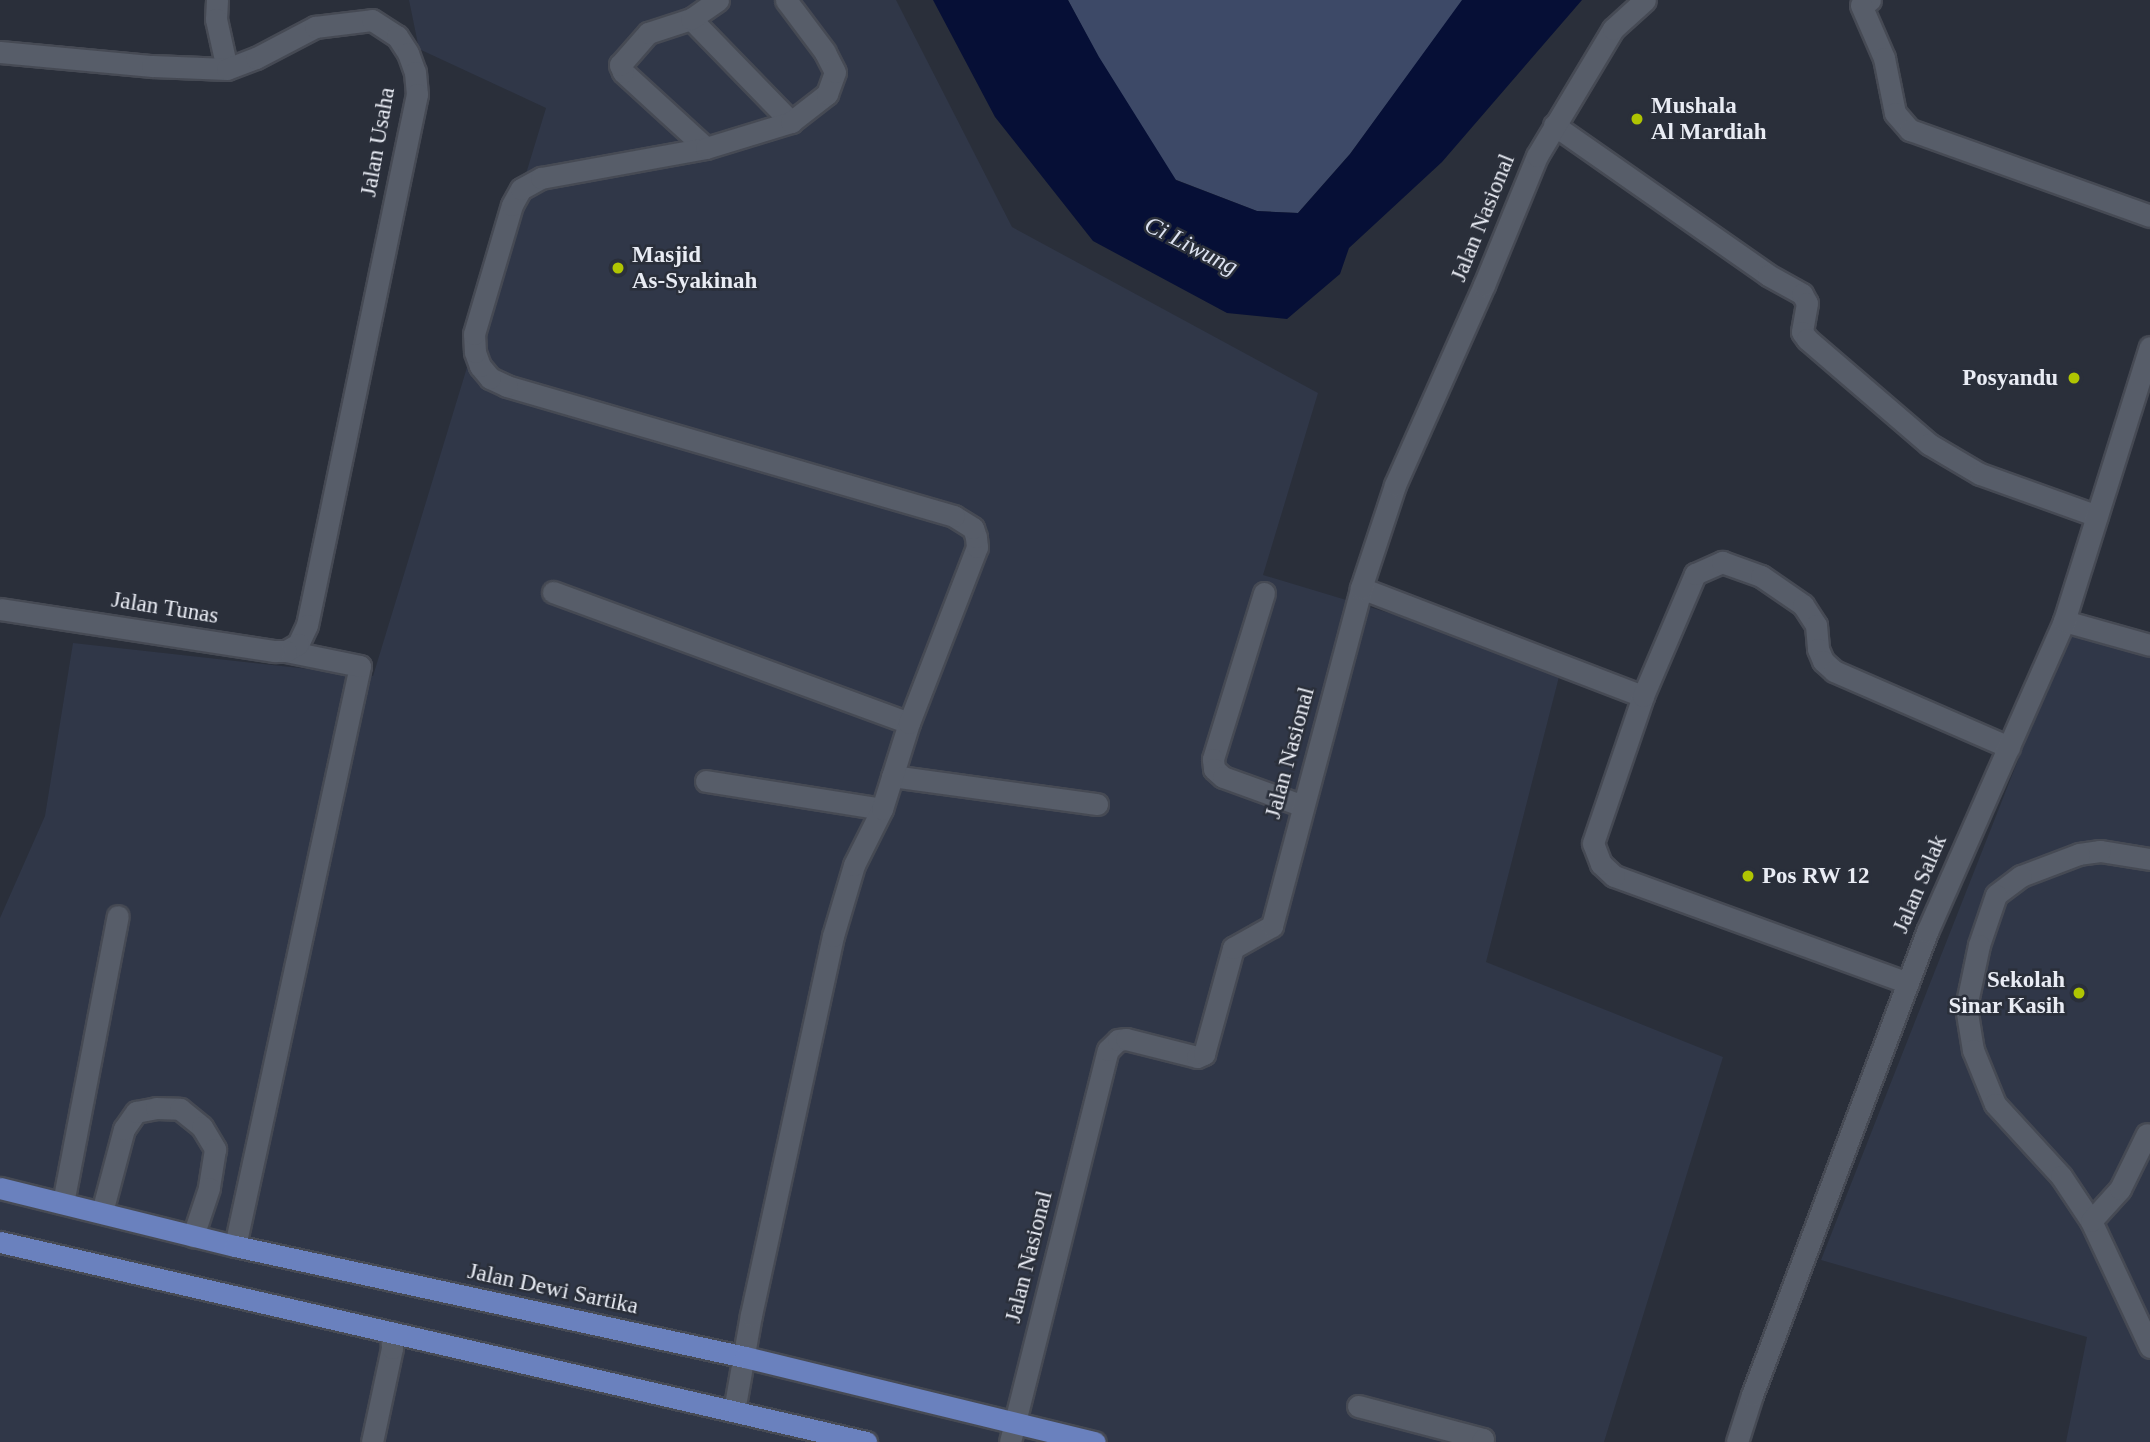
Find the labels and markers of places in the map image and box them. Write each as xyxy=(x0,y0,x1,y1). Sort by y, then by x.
place label: Mushala Al Mardiah xyxy=(1651,92,1767,146)
marker: Mushala Al Mardiah xyxy=(1629,111,1645,127)
place label: Masjid As-Syakinah xyxy=(632,241,757,295)
marker: Masjid As-Syakinah xyxy=(610,260,626,276)
place label: Posyandu xyxy=(1962,364,2058,392)
marker: Posyandu xyxy=(2064,368,2084,388)
place label: Pos RW 12 xyxy=(1762,862,1870,890)
marker: Pos RW 12 xyxy=(1740,868,1756,884)
place label: Sekolah Sinar Kasih xyxy=(1948,966,2065,1020)
marker: Sekolah Sinar Kasih xyxy=(2071,985,2087,1001)

